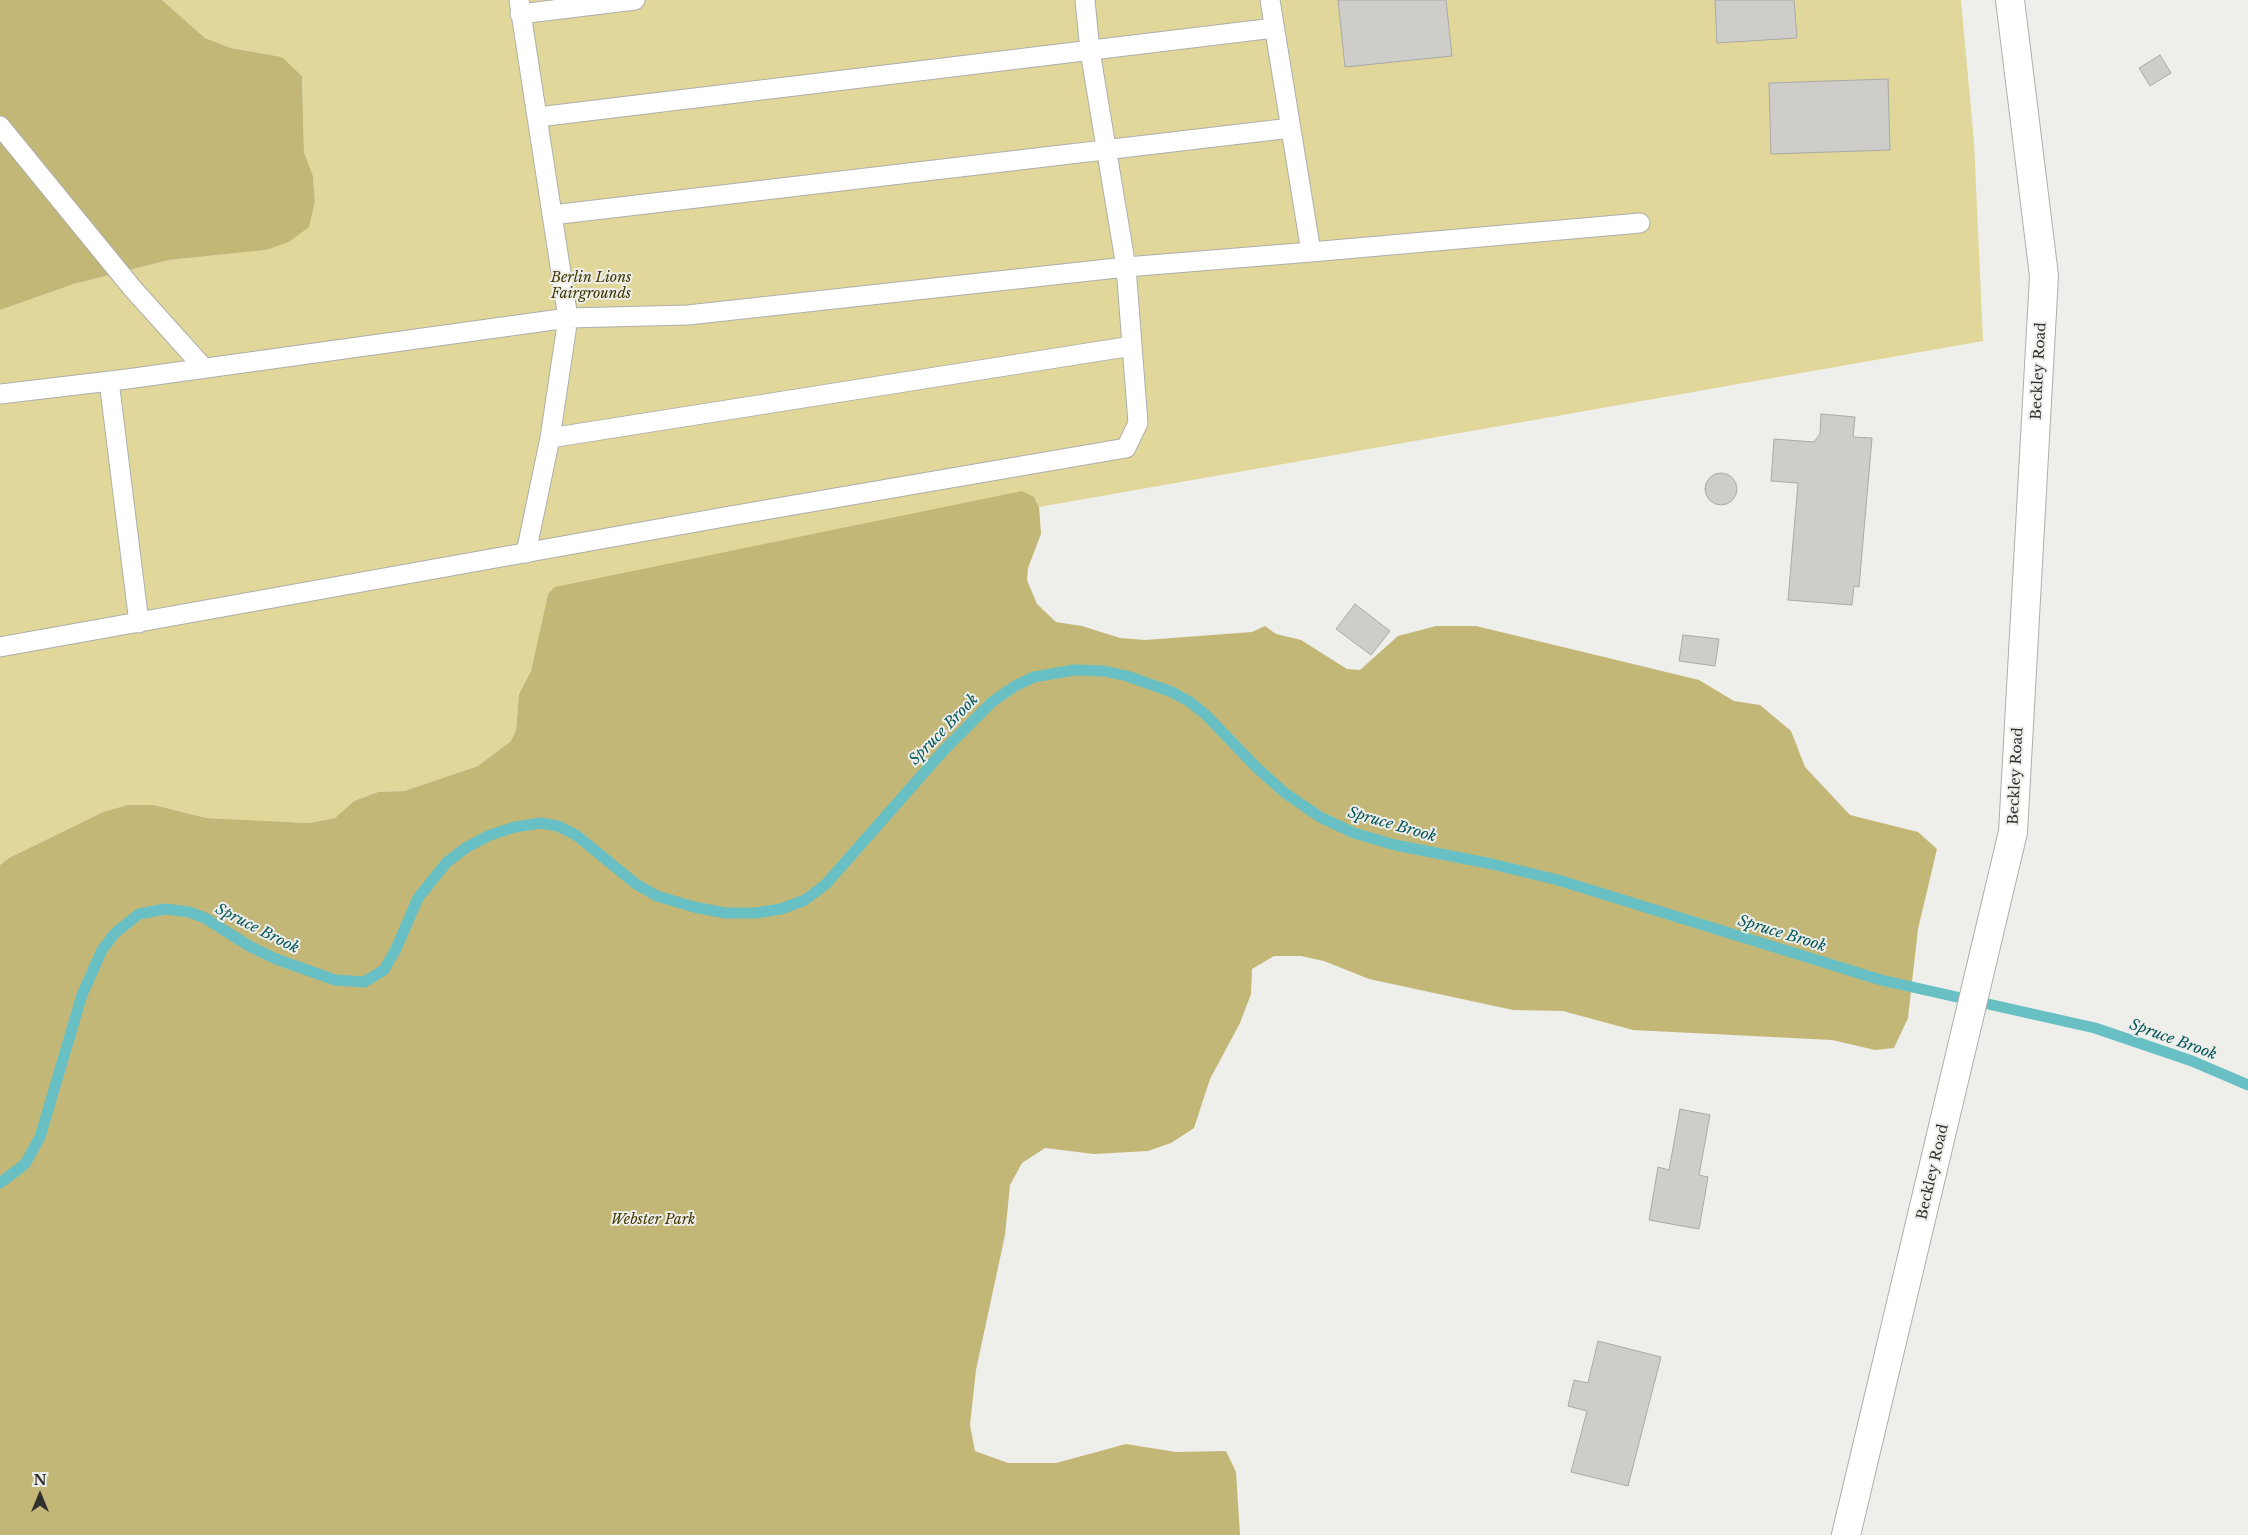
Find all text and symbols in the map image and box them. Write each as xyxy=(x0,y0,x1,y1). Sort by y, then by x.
park label: Berlin Lions Fairgrounds xyxy=(551,270,631,302)
street label: Beckley Road xyxy=(2028,322,2050,420)
water label: Spruce Brook xyxy=(906,691,982,769)
street label: Beckley Road xyxy=(2005,727,2027,825)
water label: Spruce Brook xyxy=(1346,804,1438,846)
water label: Spruce Brook xyxy=(212,900,302,958)
water label: Spruce Brook xyxy=(1736,912,1828,956)
water label: Spruce Brook xyxy=(2127,1016,2219,1064)
street label: Beckley Road xyxy=(1914,1123,1952,1221)
park label: Webster Park xyxy=(611,1212,695,1228)
north arrow xyxy=(15,1470,65,1520)
text: N xyxy=(33,1471,47,1489)

